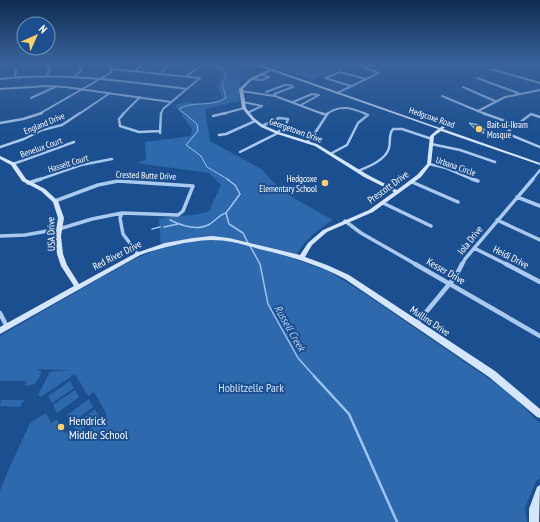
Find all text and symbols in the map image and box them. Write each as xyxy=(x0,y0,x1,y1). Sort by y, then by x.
north arrow xyxy=(16,16,56,56)
text: N xyxy=(36,22,50,36)
street label: Hedgcoxe Road xyxy=(408,104,456,130)
street label: England Drive xyxy=(22,110,66,136)
street label: Georgetown Drive xyxy=(268,115,324,145)
place label: Bait-ul-Ikram Mosque xyxy=(487,119,528,140)
marker: Bait-ul-Ikram Mosque xyxy=(474,124,484,134)
street label: Benelux Court xyxy=(19,134,64,160)
street label: Hasselt Court xyxy=(47,152,90,174)
street label: Urbana Circle xyxy=(435,154,478,178)
street label: Crested Butte Drive xyxy=(116,168,177,182)
street label: Prescott Drive xyxy=(365,168,411,206)
place label: Hedgcoxe Elementary School xyxy=(259,173,318,194)
marker: Hedgcoxe Elementary School xyxy=(320,178,330,188)
street label: USA Drive xyxy=(44,217,58,251)
street label: Iola Drive xyxy=(454,223,486,257)
street label: Red River Drive xyxy=(90,237,144,273)
street label: Heidi Drive xyxy=(491,242,531,272)
street label: Kesser Drive xyxy=(424,255,468,287)
water label: Russell Creek xyxy=(271,303,310,355)
street label: Mullins Drive xyxy=(407,303,453,339)
park label: Hoblitzelle Park xyxy=(218,380,284,395)
place label: Hendrick Middle School xyxy=(69,413,128,442)
marker: Hendrick Middle School xyxy=(56,422,66,432)

